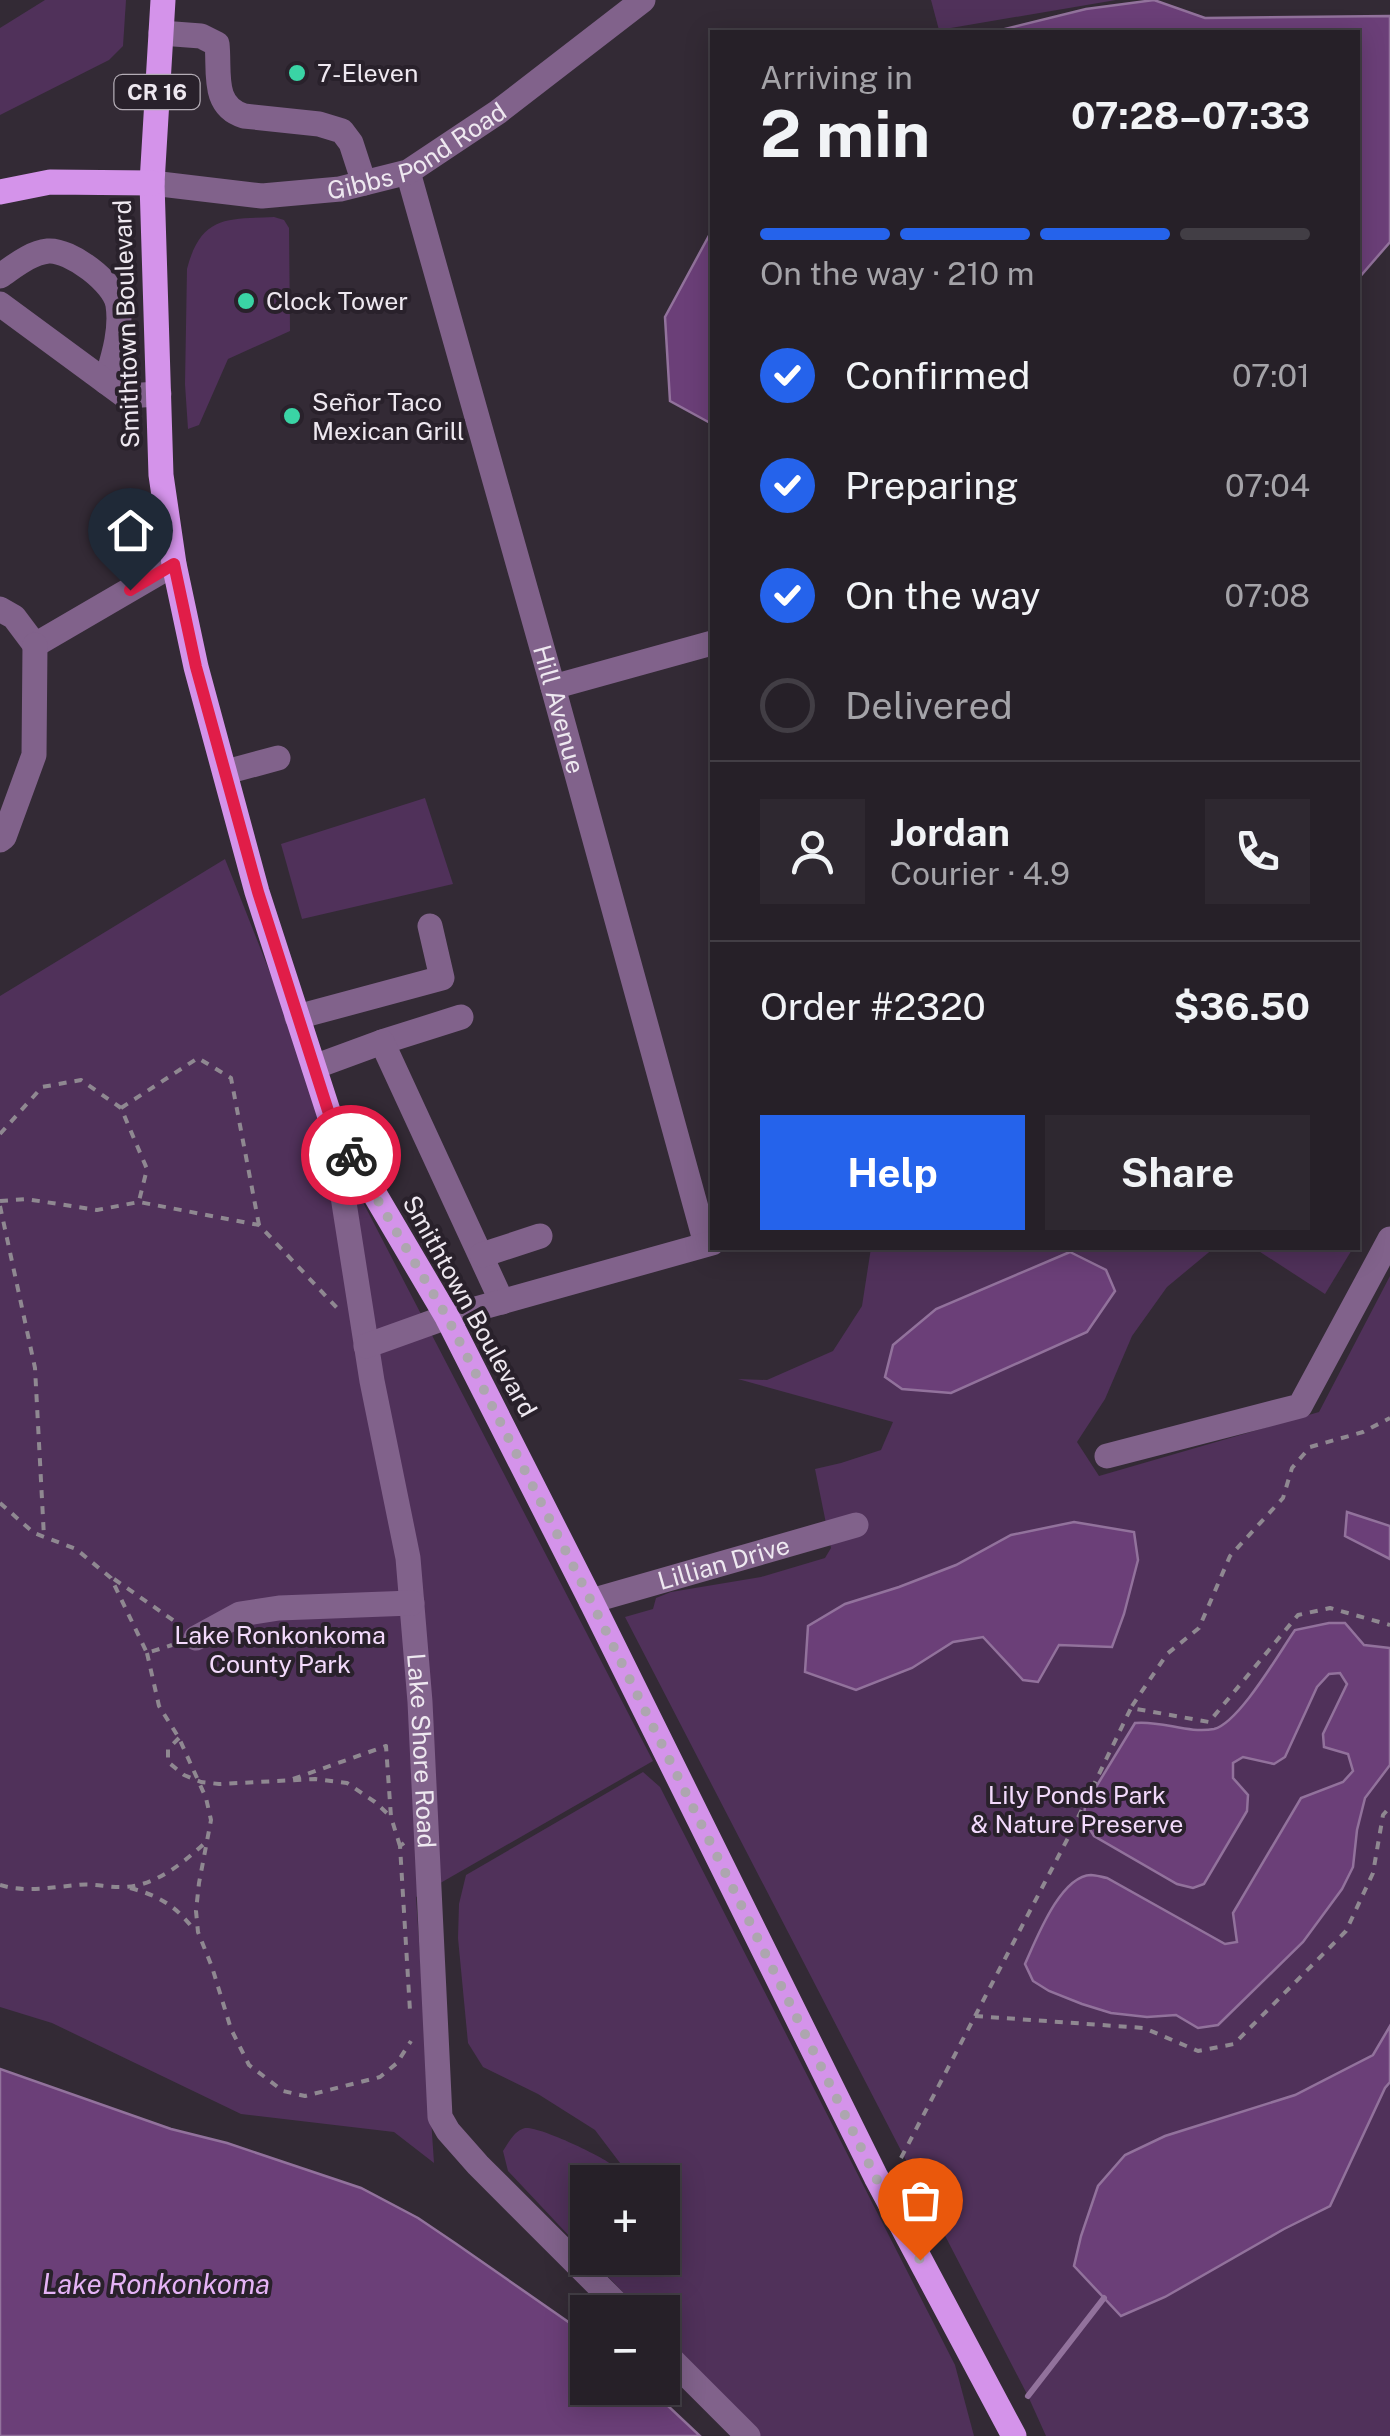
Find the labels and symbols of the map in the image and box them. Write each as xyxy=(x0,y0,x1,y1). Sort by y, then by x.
place label: 7-Eleven xyxy=(317,58,418,88)
marker: 7-Eleven xyxy=(286,62,308,84)
road number: CR 16 xyxy=(114,75,200,109)
street label: Gibbs Pond Road xyxy=(326,96,512,205)
street label: Smithtown Boulevard xyxy=(107,199,145,449)
place label: Clock Tower xyxy=(266,286,408,316)
marker: Clock Tower xyxy=(235,290,257,312)
place label: Señor Taco Mexican Grill xyxy=(312,387,465,446)
marker: Señor Taco Mexican Grill xyxy=(281,405,303,427)
pin xyxy=(88,488,173,591)
street label: Hill Avenue xyxy=(527,641,591,777)
courier xyxy=(301,1105,401,1205)
street label: Smithtown Boulevard xyxy=(397,1190,543,1422)
street label: Lillian Drive xyxy=(654,1530,793,1596)
park label: Lake Ronkonkoma County Park xyxy=(174,1620,386,1679)
street label: Lake Shore Road xyxy=(401,1652,442,1849)
park label: Lily Ponds Park & Nature Preserve xyxy=(971,1780,1183,1839)
pin xyxy=(878,2158,963,2261)
water label: Lake Ronkonkoma xyxy=(42,2267,270,2300)

